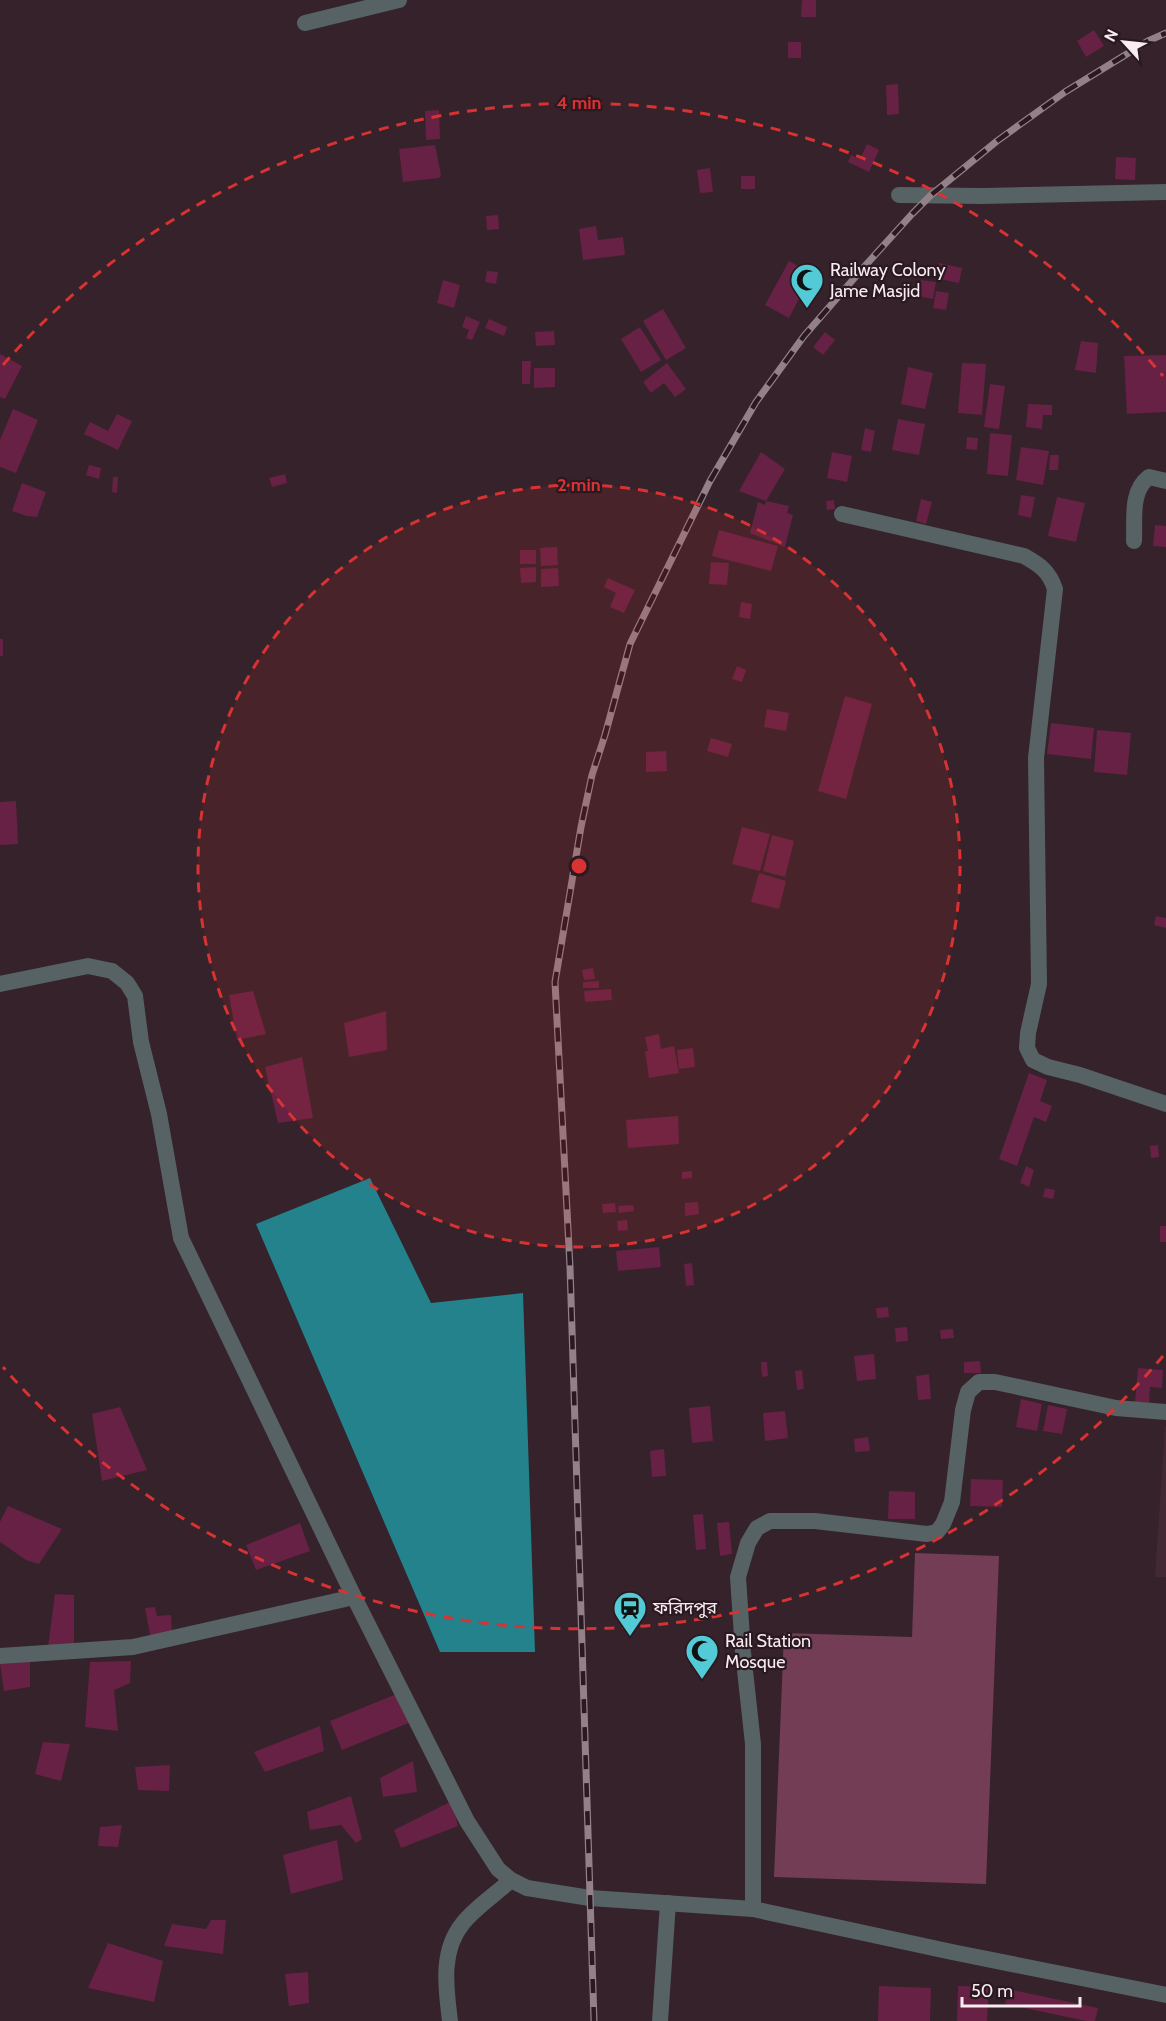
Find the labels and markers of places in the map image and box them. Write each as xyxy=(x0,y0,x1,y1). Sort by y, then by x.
place label: Railway Colony Jame Masjid xyxy=(829,259,945,302)
mosque icon: Railway Colony Jame Masjid xyxy=(789,262,825,309)
centre of rings xyxy=(569,856,589,876)
station icon: ফরিদপুর xyxy=(612,1590,648,1637)
place label: ফরিদপুর xyxy=(652,1597,717,1619)
place label: Rail Station Mosque xyxy=(725,1630,811,1673)
mosque icon: Rail Station Mosque xyxy=(684,1633,720,1680)

